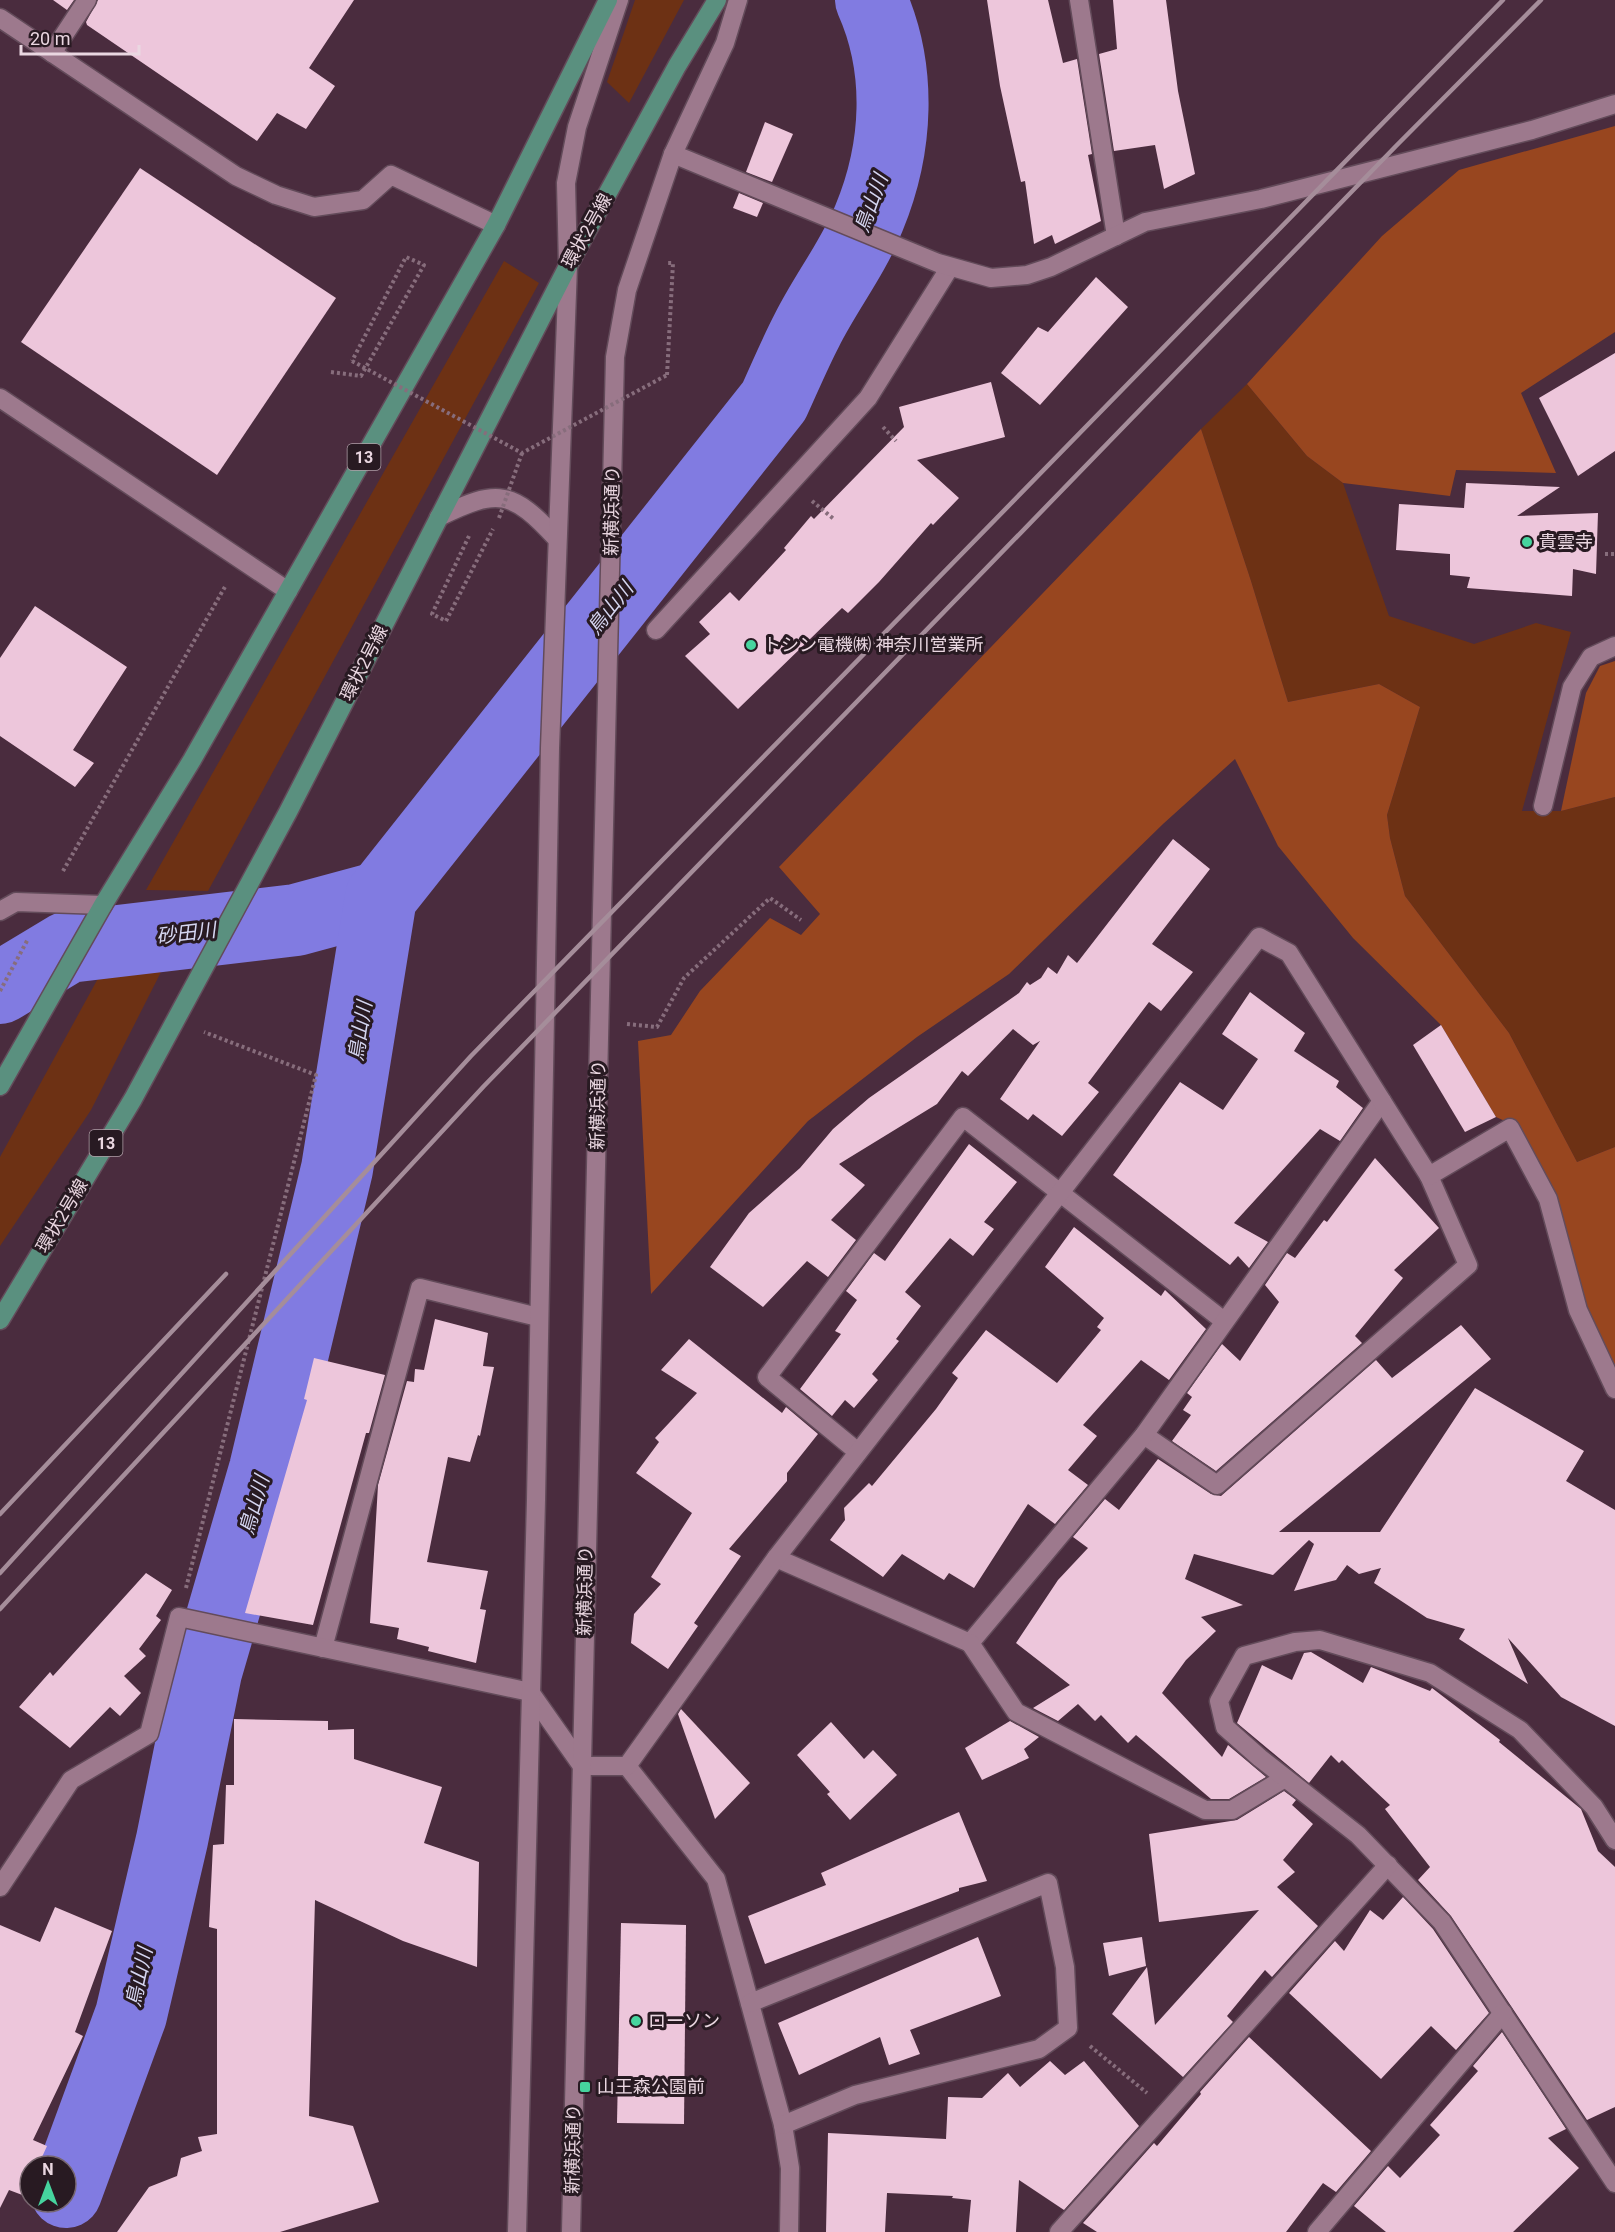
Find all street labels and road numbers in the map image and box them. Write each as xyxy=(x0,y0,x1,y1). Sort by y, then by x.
street label: 環状2号線 xyxy=(557,190,616,272)
road number: 13 xyxy=(348,444,380,470)
street label: 新横浜通り xyxy=(600,466,623,556)
street label: 環状2号線 xyxy=(336,621,392,704)
street label: 新横浜通り xyxy=(586,1060,609,1150)
road number: 13 xyxy=(90,1130,122,1156)
street label: 環状2号線 xyxy=(31,1175,92,1256)
street label: 新横浜通り xyxy=(573,1546,596,1636)
street label: 新横浜通り xyxy=(561,2104,584,2194)

